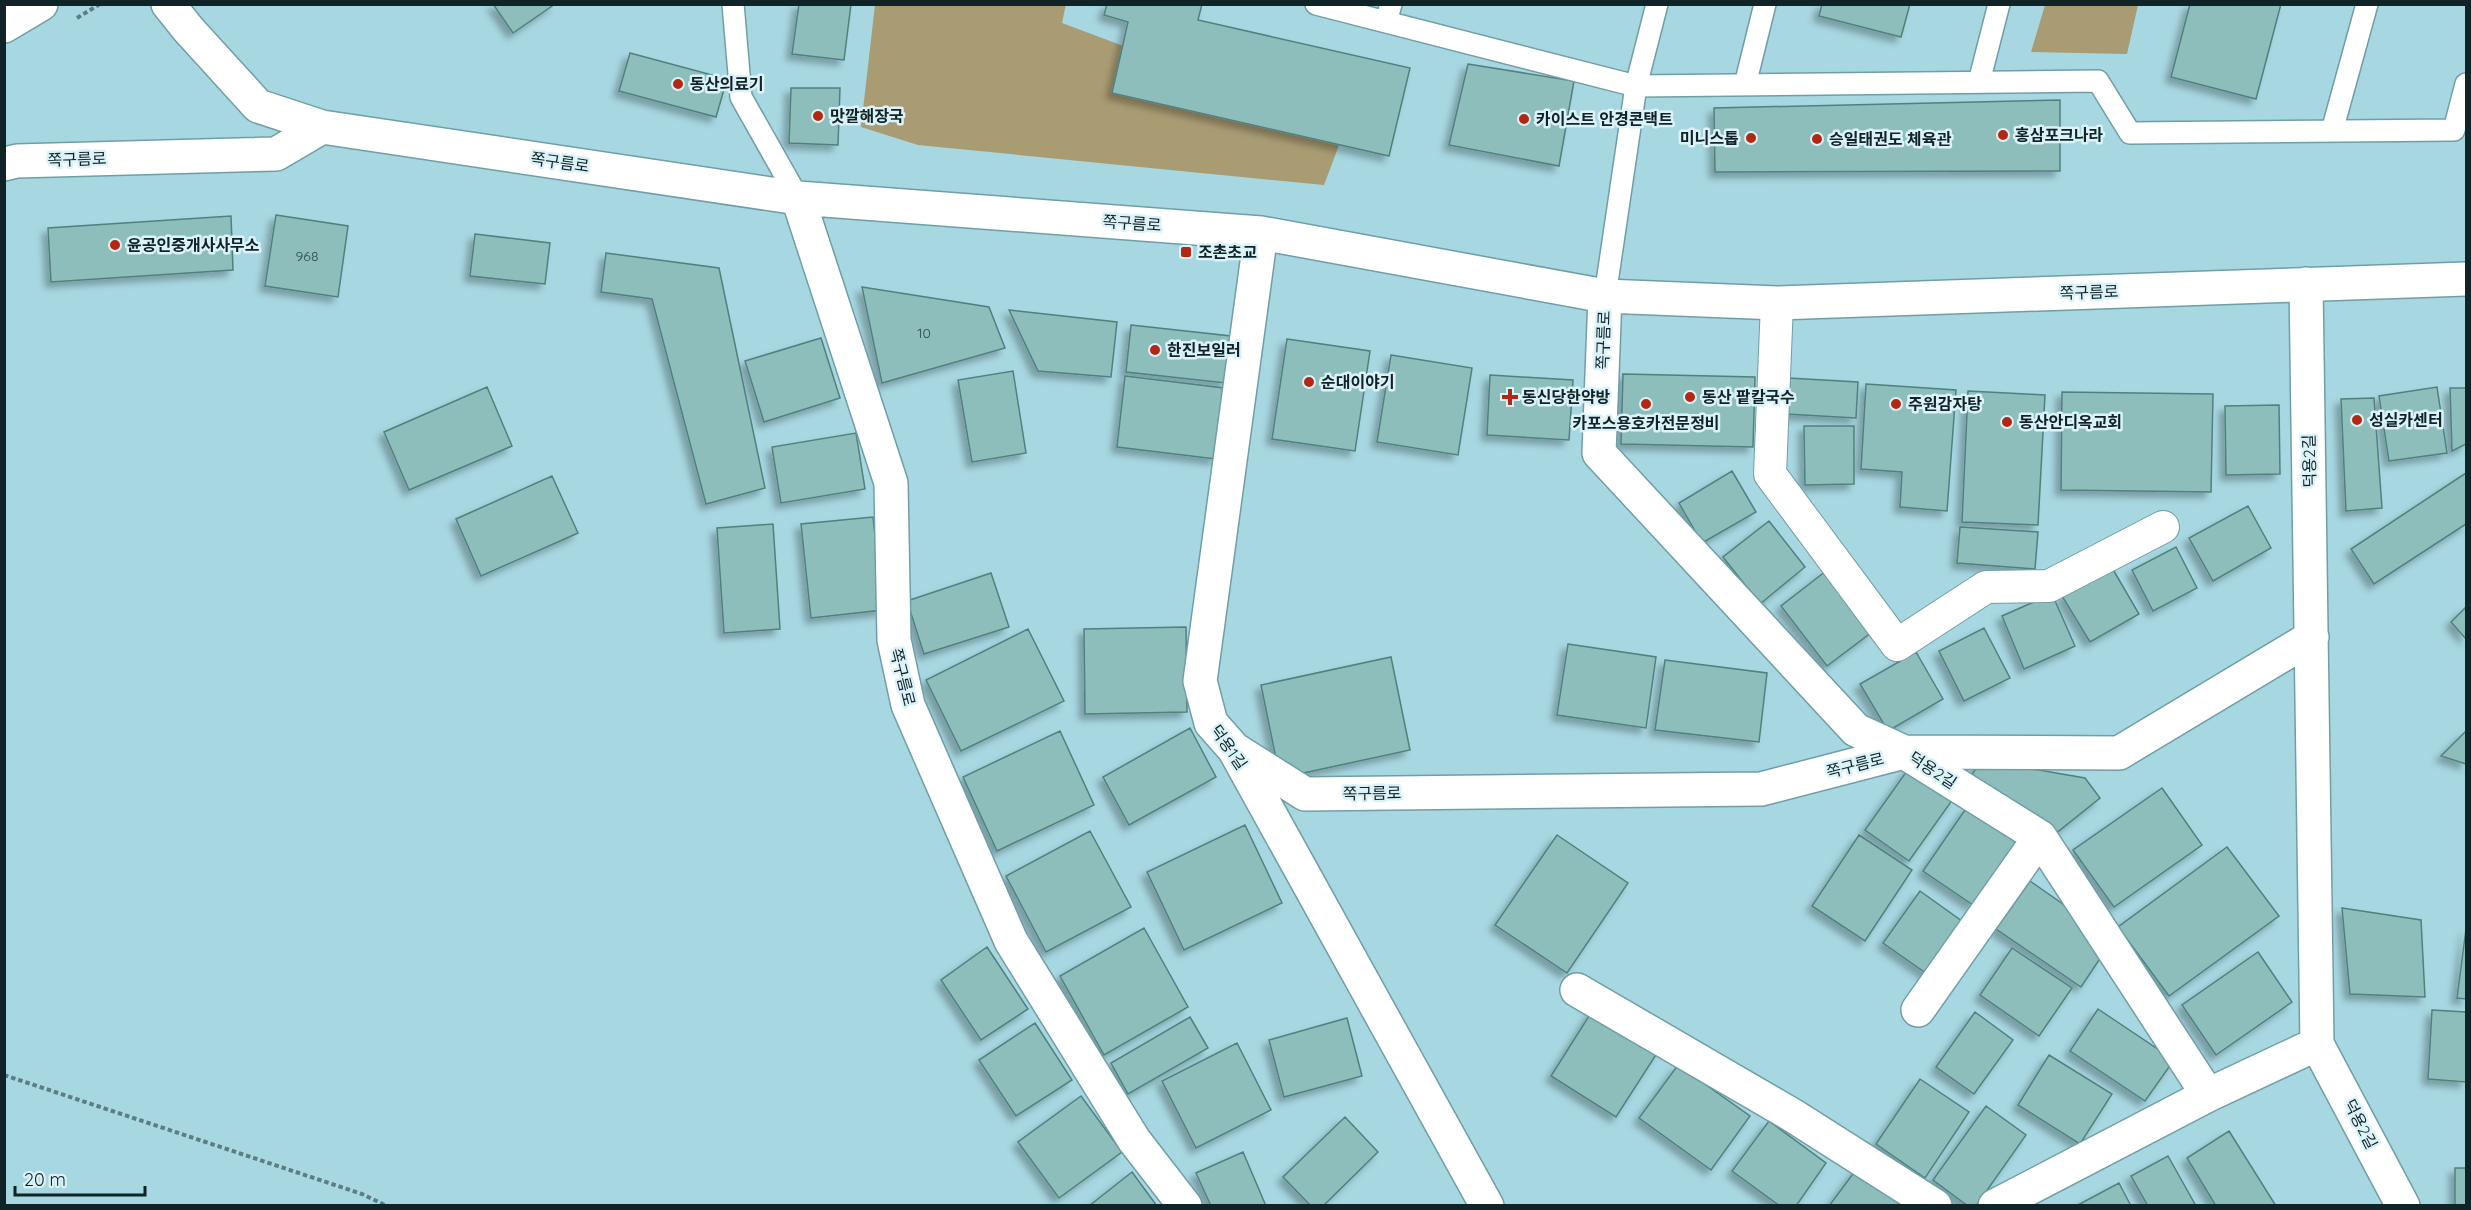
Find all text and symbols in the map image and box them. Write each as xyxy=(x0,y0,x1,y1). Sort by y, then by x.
place label: 동산의료기 xyxy=(690,74,764,94)
marker: 동산의료기 xyxy=(671,77,685,91)
place label: 맛깔해장국 xyxy=(830,106,904,126)
marker: 맛깔해장국 xyxy=(811,109,825,123)
place label: 카이스트 안경콘택트 xyxy=(1536,109,1673,129)
marker: 카이스트 안경콘택트 xyxy=(1517,112,1531,126)
place label: 홍삼포크나라 xyxy=(2015,125,2104,145)
place label: 미니스톱 xyxy=(1680,128,1739,148)
marker: 홍삼포크나라 xyxy=(1996,128,2010,142)
place label: 승일태권도 체육관 xyxy=(1829,129,1952,149)
marker: 미니스톱 xyxy=(1744,131,1758,145)
marker: 승일태권도 체육관 xyxy=(1810,132,1824,146)
street label: 쪽구름로 xyxy=(47,148,107,170)
street label: 쪽구름로 xyxy=(529,148,591,176)
street label: 쪽구름로 xyxy=(1102,211,1162,235)
place label: 윤공인중개사사무소 xyxy=(127,235,260,255)
marker: 윤공인중개사사무소 xyxy=(108,238,122,252)
place label: 조촌초교 xyxy=(1198,242,1257,262)
marker: 조촌초교 xyxy=(1179,245,1193,259)
house number: 968 xyxy=(296,247,318,265)
street label: 쪽구름로 xyxy=(2059,281,2119,303)
street label: 쪽구름로 xyxy=(1592,310,1614,370)
house number: 10 xyxy=(917,324,931,342)
place label: 한진보일러 xyxy=(1167,340,1241,360)
marker: 한진보일러 xyxy=(1148,343,1162,357)
place label: 순대이야기 xyxy=(1321,372,1395,392)
marker: 순대이야기 xyxy=(1302,375,1316,389)
place label: 동신당한약방 xyxy=(1522,387,1611,407)
place label: 동산 팥칼국수 xyxy=(1702,387,1795,407)
marker: 동신당한약방 xyxy=(1503,390,1517,404)
marker: 동산 팥칼국수 xyxy=(1683,390,1697,404)
place label: 주원감자탕 xyxy=(1908,394,1982,414)
marker: 카포스용호카전문정비 xyxy=(1639,397,1653,411)
marker: 주원감자탕 xyxy=(1889,397,1903,411)
place label: 성실카센터 xyxy=(2369,410,2443,430)
place label: 동산안디옥교회 xyxy=(2019,412,2122,432)
place label: 카포스용호카전문정비 xyxy=(1572,413,1720,433)
marker: 성실카센터 xyxy=(2350,413,2364,427)
marker: 동산안디옥교회 xyxy=(2000,415,2014,429)
street label: 덕용2길 xyxy=(2299,434,2319,488)
street label: 쪽구름로 xyxy=(886,646,920,708)
street label: 덕용1길 xyxy=(1206,721,1252,773)
street label: 덕용2길 xyxy=(1905,747,1961,793)
street label: 쪽구름로 xyxy=(1824,748,1886,782)
street label: 쪽구름로 xyxy=(1342,782,1402,804)
street label: 덕용2길 xyxy=(2340,1096,2382,1152)
scale bar xyxy=(15,1159,146,1197)
text: 20 m xyxy=(24,1168,66,1191)

